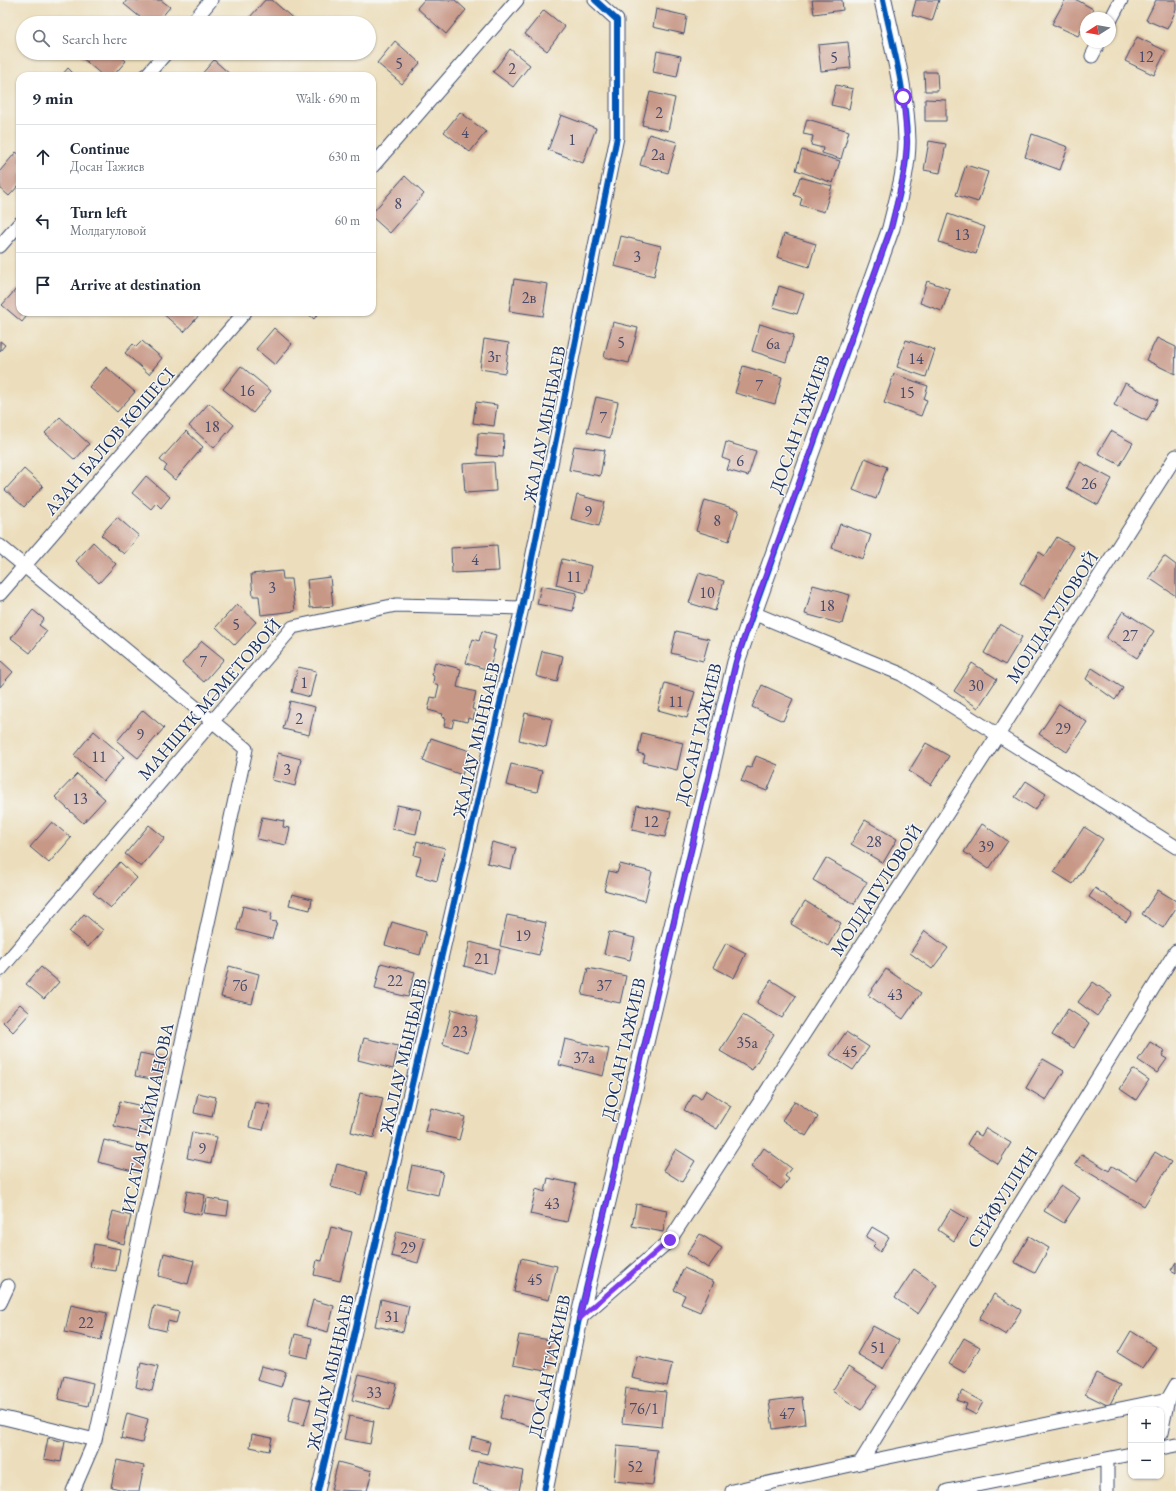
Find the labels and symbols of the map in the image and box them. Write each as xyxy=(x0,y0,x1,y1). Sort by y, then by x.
north arrow xyxy=(1080,12,1116,48)
house number: 12 xyxy=(1138,46,1154,67)
house number: 5 xyxy=(830,47,838,68)
house number: 5 xyxy=(395,53,403,74)
house number: 2 xyxy=(508,58,516,79)
route start xyxy=(894,88,912,106)
house number: 2 xyxy=(655,102,663,123)
house number: 4 xyxy=(461,122,469,143)
house number: 1 xyxy=(568,129,576,150)
house number: 2а xyxy=(651,144,666,165)
house number: 8 xyxy=(394,193,402,214)
house number: 13 xyxy=(954,224,970,245)
house number: 3 xyxy=(633,246,641,267)
house number: 2в xyxy=(522,287,536,308)
house number: 5 xyxy=(617,332,625,353)
house number: 6а xyxy=(766,333,781,354)
street label: ЖАЛАУ МЫҢБАЕВ xyxy=(517,344,570,505)
house number: 3г xyxy=(487,346,501,367)
house number: 14 xyxy=(908,348,924,369)
street label: ДОСАН ТАЖИЕВ xyxy=(763,352,835,496)
street label: АЗАН БАЛОВ КӨШЕСІ xyxy=(38,363,179,520)
house number: 7 xyxy=(755,375,763,396)
house number: 16 xyxy=(239,380,255,401)
house number: 15 xyxy=(899,382,915,403)
house number: 7 xyxy=(599,407,607,428)
house number: 18 xyxy=(204,416,220,437)
house number: 6 xyxy=(736,450,744,471)
house number: 26 xyxy=(1081,473,1097,494)
house number: 9 xyxy=(584,501,592,522)
house number: 8 xyxy=(713,510,721,531)
street label: МОЛДАГУЛОВОЙ xyxy=(1001,546,1103,687)
house number: 4 xyxy=(471,549,479,570)
house number: 11 xyxy=(566,566,582,587)
house number: 3 xyxy=(268,577,276,598)
house number: 10 xyxy=(699,582,715,603)
house number: 18 xyxy=(819,595,835,616)
street label: МАНШҮК МӘМЕТОВОЙ xyxy=(133,613,286,784)
house number: 5 xyxy=(232,614,240,635)
house number: 27 xyxy=(1122,625,1138,646)
house number: 7 xyxy=(199,651,207,672)
street label: ЖАЛАУ МЫҢБАЕВ xyxy=(447,660,505,821)
street label: ДОСАН ТАЖИЕВ xyxy=(669,661,727,807)
house number: 1 xyxy=(300,672,308,693)
house number: 30 xyxy=(968,675,984,696)
house number: 11 xyxy=(668,691,684,712)
house number: 2 xyxy=(295,708,303,729)
house number: 29 xyxy=(1055,718,1071,739)
house number: 9 xyxy=(136,724,144,745)
house number: 11 xyxy=(91,746,107,767)
house number: 3 xyxy=(283,759,291,780)
house number: 13 xyxy=(72,788,88,809)
house number: 12 xyxy=(643,811,659,832)
street label: МОЛДАГУЛОВОЙ xyxy=(825,819,927,960)
house number: 28 xyxy=(866,831,882,852)
house number: 39 xyxy=(978,836,994,857)
house number: 19 xyxy=(515,925,531,946)
house number: 21 xyxy=(474,948,490,969)
house number: 22 xyxy=(387,970,403,991)
house number: 7б xyxy=(232,975,248,996)
street label: ДОСАН ТАЖИЕВ xyxy=(595,975,651,1123)
house number: 37 xyxy=(596,975,612,996)
street label: ЖАЛАУ МЫҢБАЕВ xyxy=(374,976,432,1137)
house number: 43 xyxy=(887,984,903,1005)
street label: ИСАТАЯ ТАЙМАНОВА xyxy=(116,1020,179,1215)
house number: 23 xyxy=(452,1021,468,1042)
house number: 35а xyxy=(736,1032,758,1053)
house number: 45 xyxy=(842,1041,858,1062)
house number: 37а xyxy=(573,1047,595,1068)
house number: 9 xyxy=(198,1138,206,1159)
street label: СЕЙФУЛЛИН xyxy=(962,1142,1042,1252)
house number: 43 xyxy=(544,1193,560,1214)
route end xyxy=(661,1231,679,1249)
house number: 29 xyxy=(400,1237,416,1258)
house number: 45 xyxy=(527,1269,543,1290)
street label: ЖАЛАУ МЫҢБАЕВ xyxy=(301,1292,359,1453)
street label: ДОСАН ТАЖИЕВ xyxy=(523,1292,575,1440)
house number: 31 xyxy=(384,1306,400,1327)
house number: 22 xyxy=(78,1312,94,1333)
house number: 51 xyxy=(870,1337,886,1358)
house number: 33 xyxy=(366,1382,382,1403)
house number: 76/1 xyxy=(629,1398,659,1419)
house number: 47 xyxy=(779,1403,795,1424)
house number: 52 xyxy=(627,1456,643,1477)

